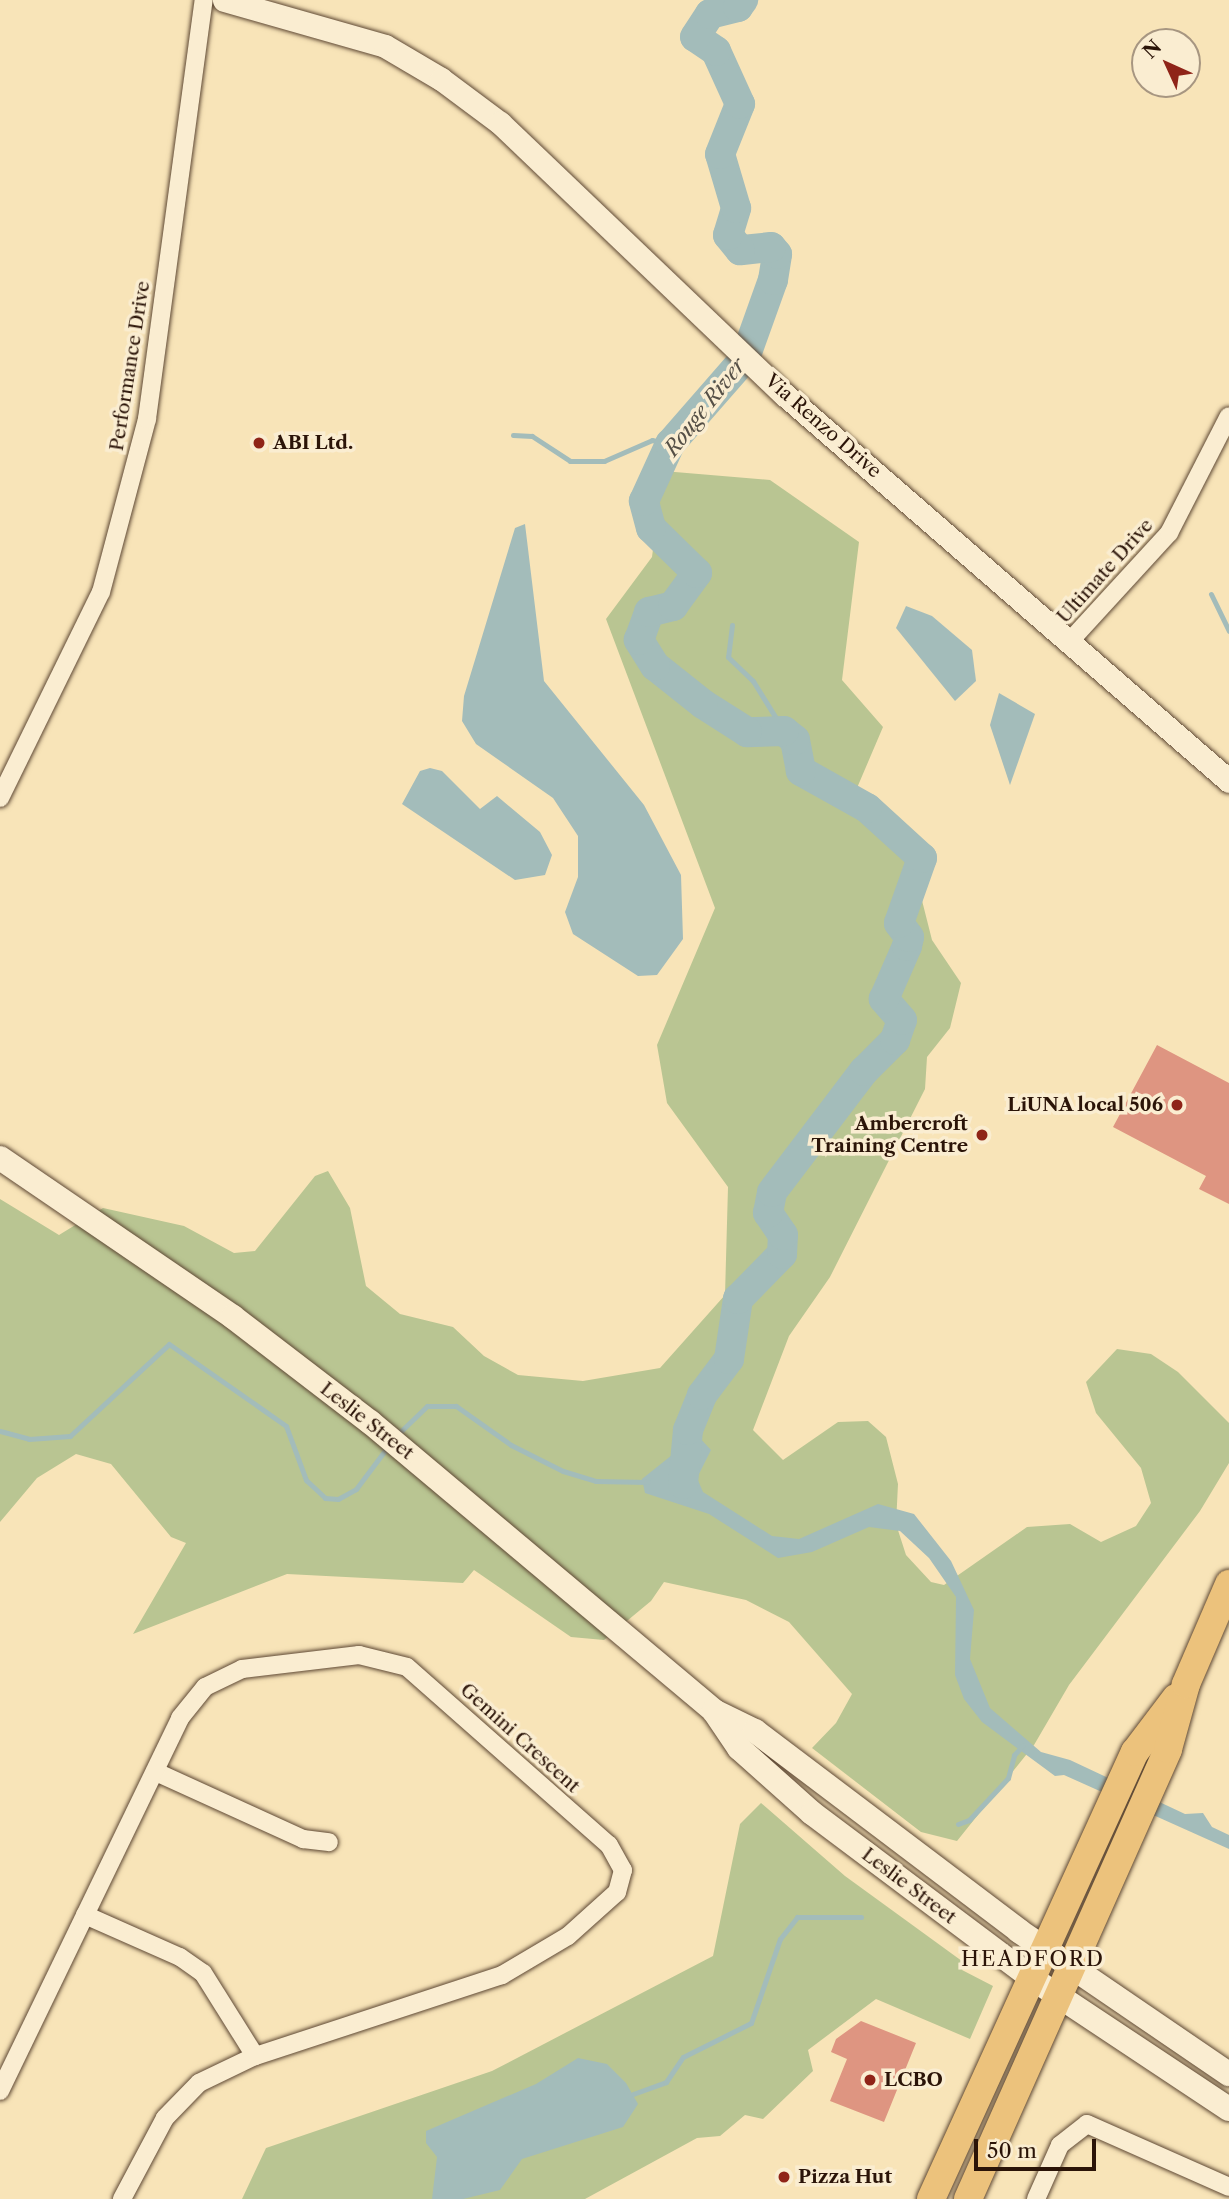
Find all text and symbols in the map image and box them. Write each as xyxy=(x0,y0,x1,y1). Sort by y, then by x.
north arrow xyxy=(1131,28,1201,98)
text: N xyxy=(1138,35,1166,63)
street label: Performance Drive xyxy=(105,279,155,453)
water label: Rouge River xyxy=(659,353,751,461)
street label: Via Renzo Drive xyxy=(760,369,886,483)
place label: ABI Ltd. xyxy=(273,432,353,454)
marker: ABI Ltd. xyxy=(251,435,267,451)
street label: Ultimate Drive xyxy=(1052,514,1158,628)
place label: LiUNA local 506 xyxy=(1007,1094,1163,1116)
marker: LiUNA local 506 xyxy=(1169,1097,1185,1113)
place label: Ambercroft Training Centre xyxy=(811,1113,968,1157)
marker: Ambercroft Training Centre xyxy=(974,1127,990,1143)
street label: Leslie Street xyxy=(316,1377,418,1465)
street label: Gemini Crescent xyxy=(456,1678,584,1798)
street label: Leslie Street xyxy=(857,1843,961,1929)
district label: HEADFORD xyxy=(962,1946,1104,1972)
place label: LCBO xyxy=(884,2069,943,2091)
marker: LCBO xyxy=(862,2072,878,2088)
scale bar xyxy=(977,2126,1100,2170)
text: 50 m xyxy=(987,2138,1037,2163)
place label: Pizza Hut xyxy=(798,2166,892,2188)
marker: Pizza Hut xyxy=(776,2169,792,2185)

